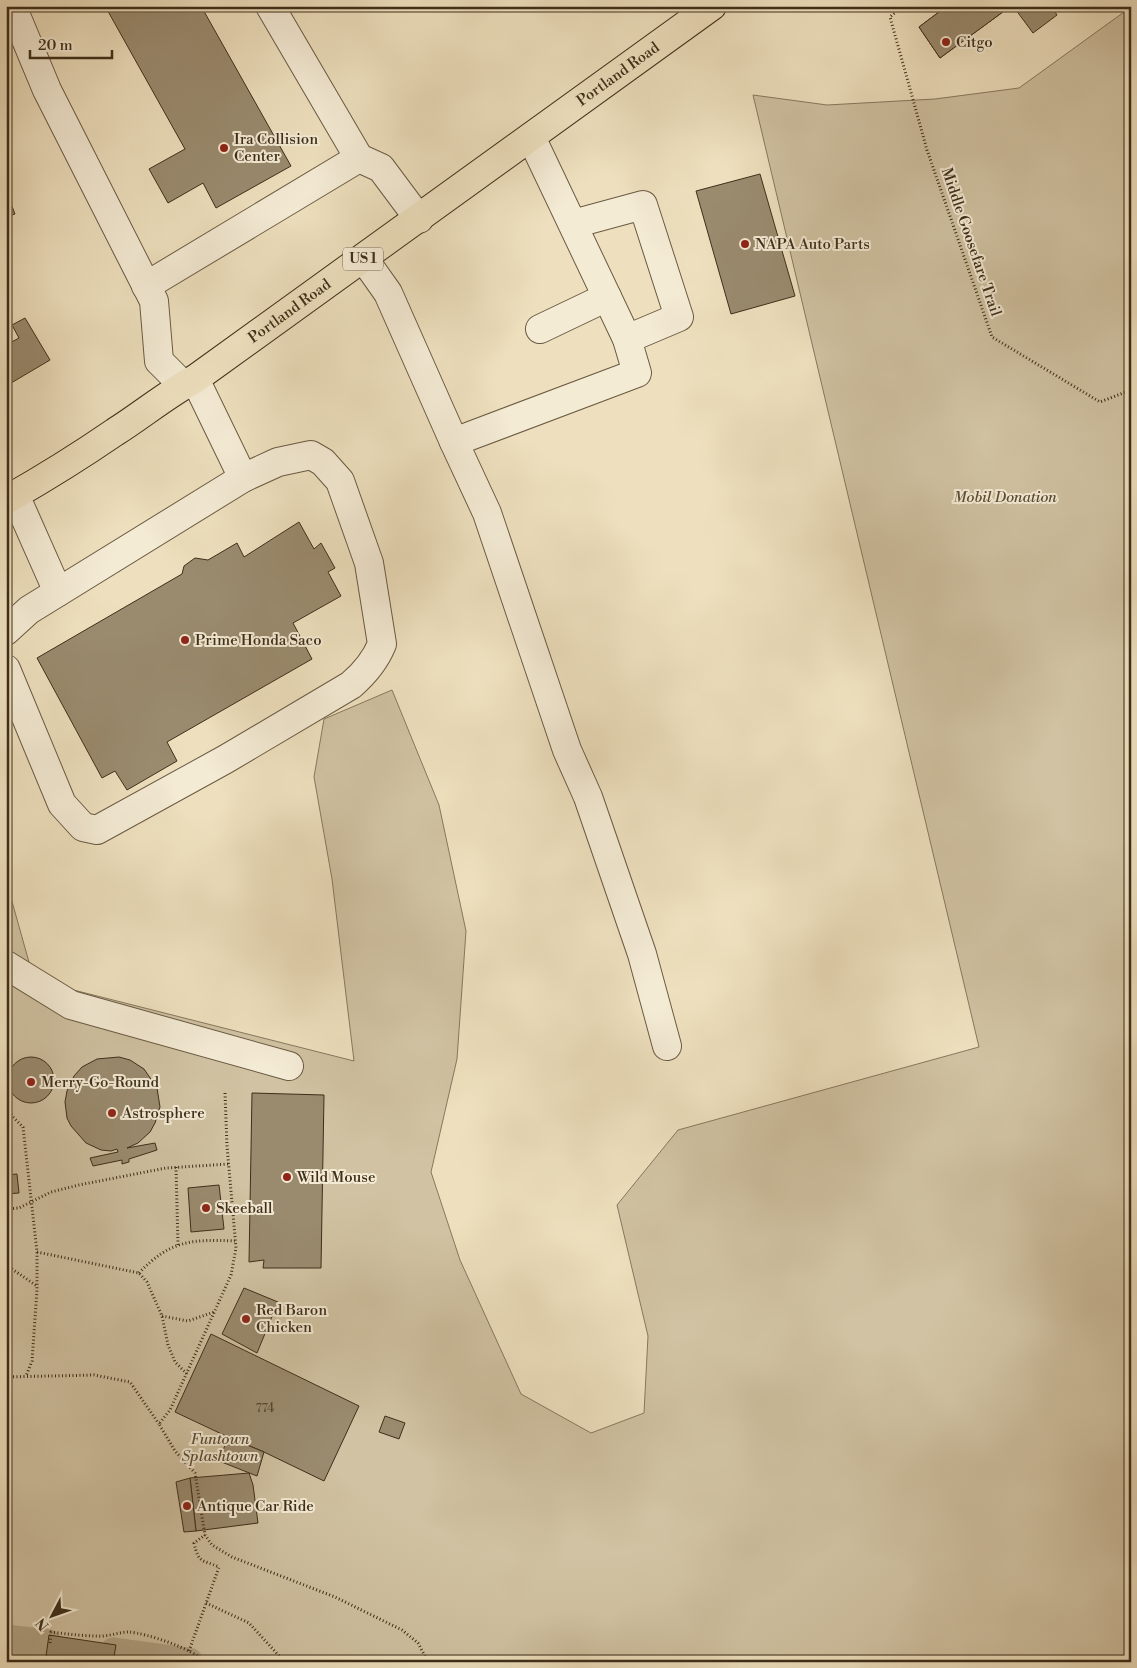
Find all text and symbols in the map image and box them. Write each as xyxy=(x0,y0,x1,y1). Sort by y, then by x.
scale bar xyxy=(30,28,112,60)
place label: Citgo xyxy=(956,33,993,52)
text: 20 m xyxy=(38,36,73,55)
marker: Citgo xyxy=(940,36,952,48)
street label: Portland Road xyxy=(573,37,663,110)
place label: Ira Collision Center xyxy=(234,130,318,166)
marker: Ira Collision Center xyxy=(218,142,230,154)
street label: Middle Goosefare Trail xyxy=(937,165,1006,319)
place label: NAPA Auto Parts xyxy=(755,235,870,254)
marker: NAPA Auto Parts xyxy=(739,238,751,250)
road number: US 1 xyxy=(343,248,383,270)
street label: Portland Road xyxy=(244,274,335,347)
park label: Mobil Donation xyxy=(953,488,1057,507)
place label: Prime Honda Saco xyxy=(195,631,322,650)
marker: Prime Honda Saco xyxy=(179,634,191,646)
place label: Merry-Go-Round xyxy=(41,1073,160,1092)
marker: Merry-Go-Round xyxy=(25,1076,37,1088)
place label: Astrosphere xyxy=(121,1104,205,1123)
marker: Astrosphere xyxy=(106,1107,118,1119)
place label: Wild Mouse xyxy=(296,1168,375,1187)
marker: Wild Mouse xyxy=(281,1171,293,1183)
place label: Skeeball xyxy=(216,1199,273,1218)
marker: Skeeball xyxy=(200,1202,212,1214)
place label: Red Baron Chicken xyxy=(256,1301,327,1337)
marker: Red Baron Chicken xyxy=(240,1313,252,1325)
house number: 774 xyxy=(256,1401,274,1416)
park label: Funtown Splashtown xyxy=(181,1430,259,1466)
place label: Antique Car Ride xyxy=(196,1497,314,1516)
marker: Antique Car Ride xyxy=(181,1500,193,1512)
north arrow xyxy=(28,1590,78,1640)
text: N xyxy=(33,1614,53,1634)

